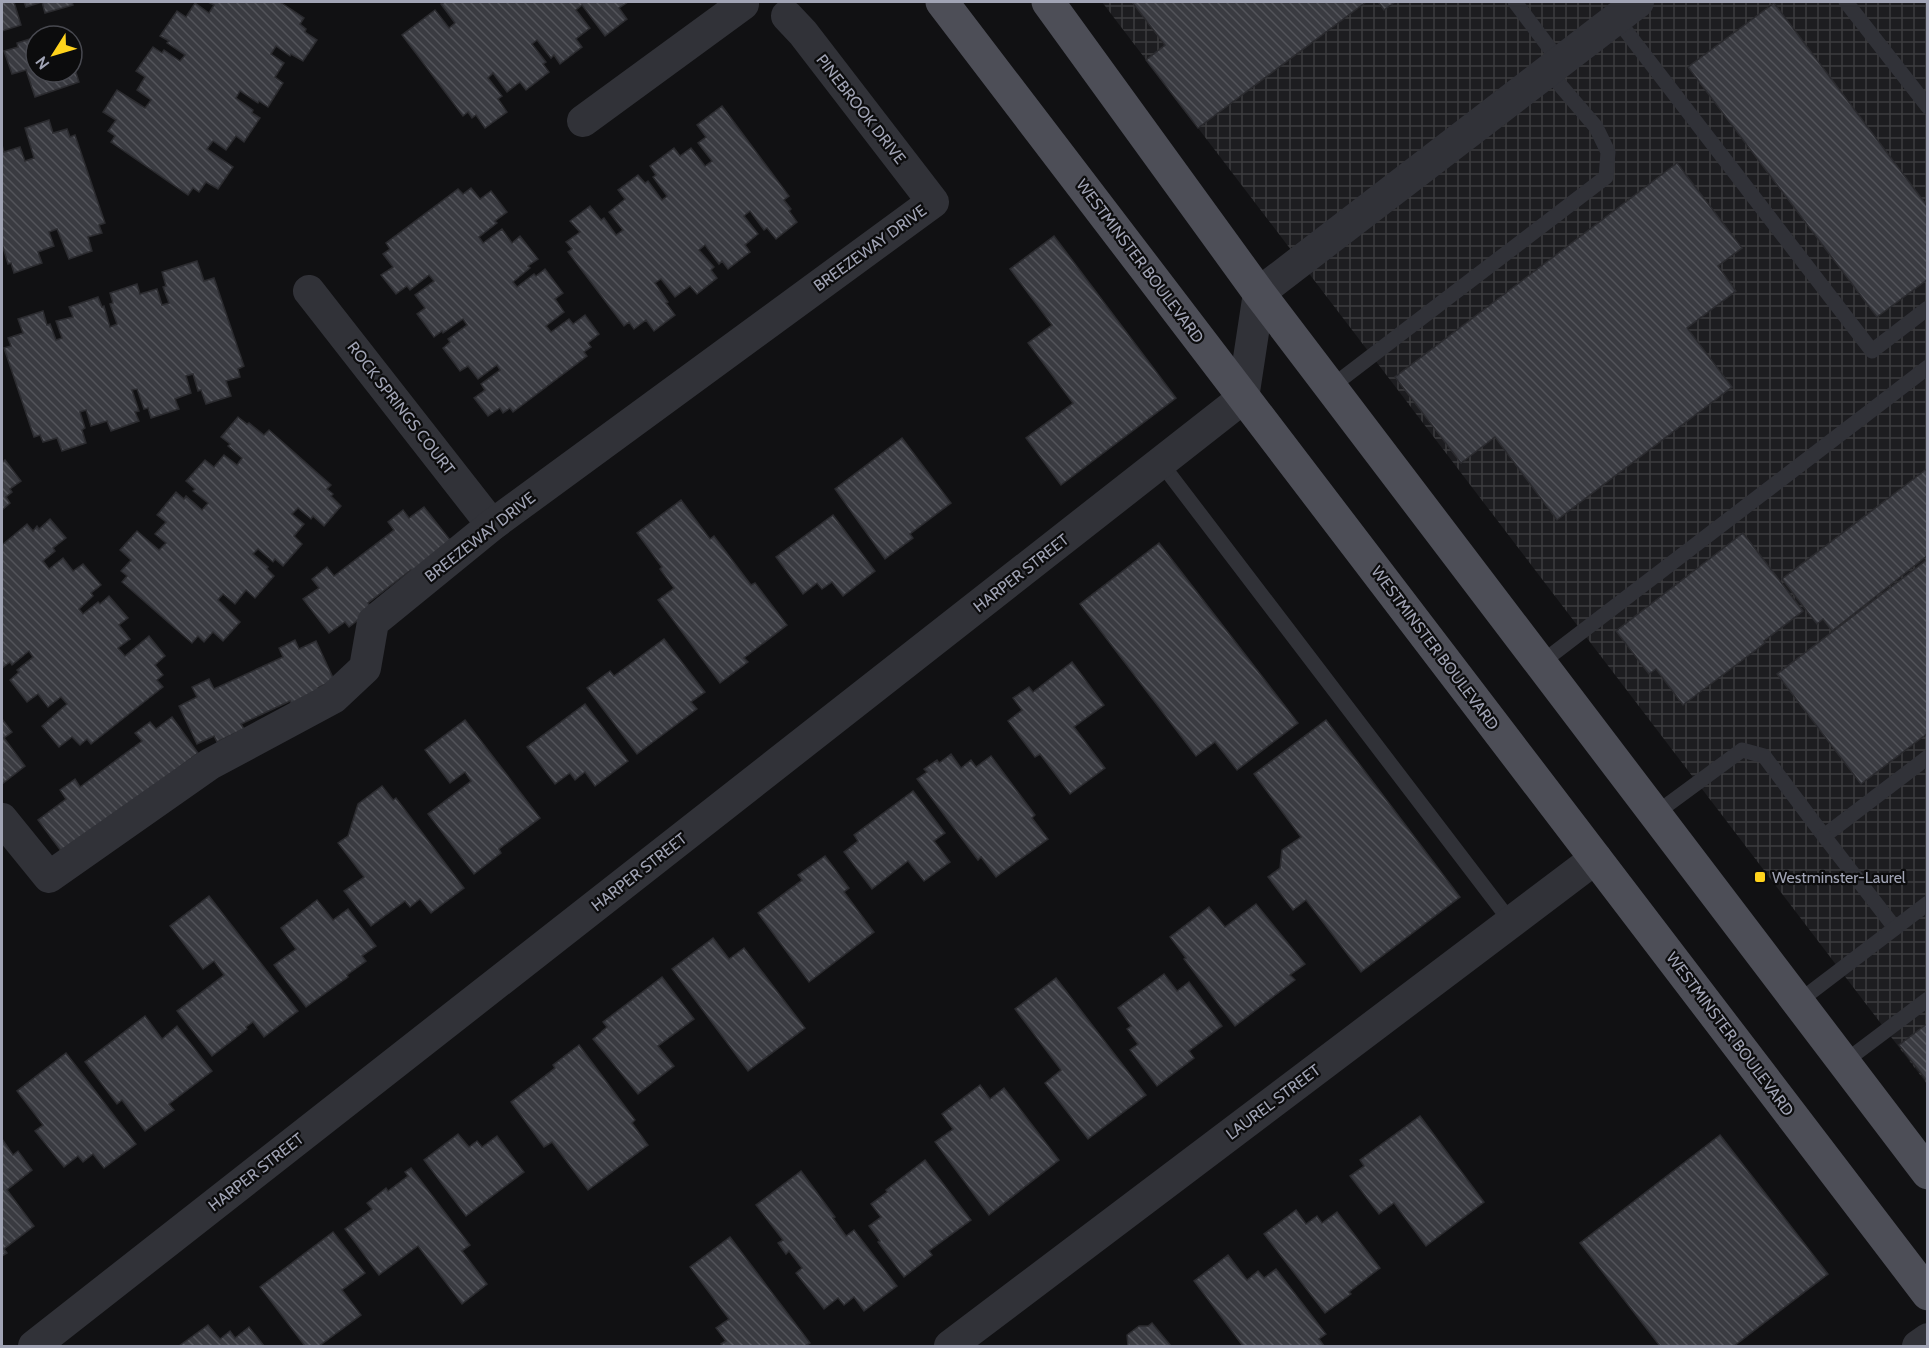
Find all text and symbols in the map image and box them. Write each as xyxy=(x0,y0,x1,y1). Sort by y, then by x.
north arrow xyxy=(24,24,84,84)
street label: PINEBROOK DRIVE xyxy=(812,50,910,168)
text: N xyxy=(31,52,53,73)
street label: WESTMINSTER BOULEVARD xyxy=(1072,175,1208,347)
street label: BREEZEWAY DRIVE xyxy=(810,201,930,295)
street label: ROCK SPRINGS COURT xyxy=(343,338,459,479)
street label: BREEZEWAY DRIVE xyxy=(421,488,539,586)
street label: HARPER STREET xyxy=(970,530,1073,616)
street label: WESTMINSTER BOULEVARD xyxy=(1367,562,1503,734)
street label: HARPER STREET xyxy=(588,829,691,915)
place label: Westminster-Laurel xyxy=(1772,868,1906,887)
marker: Westminster-Laurel xyxy=(1753,870,1767,884)
street label: WESTMINSTER BOULEVARD xyxy=(1662,948,1798,1120)
street label: LAUREL STREET xyxy=(1222,1060,1324,1144)
street label: HARPER STREET xyxy=(205,1129,308,1215)

